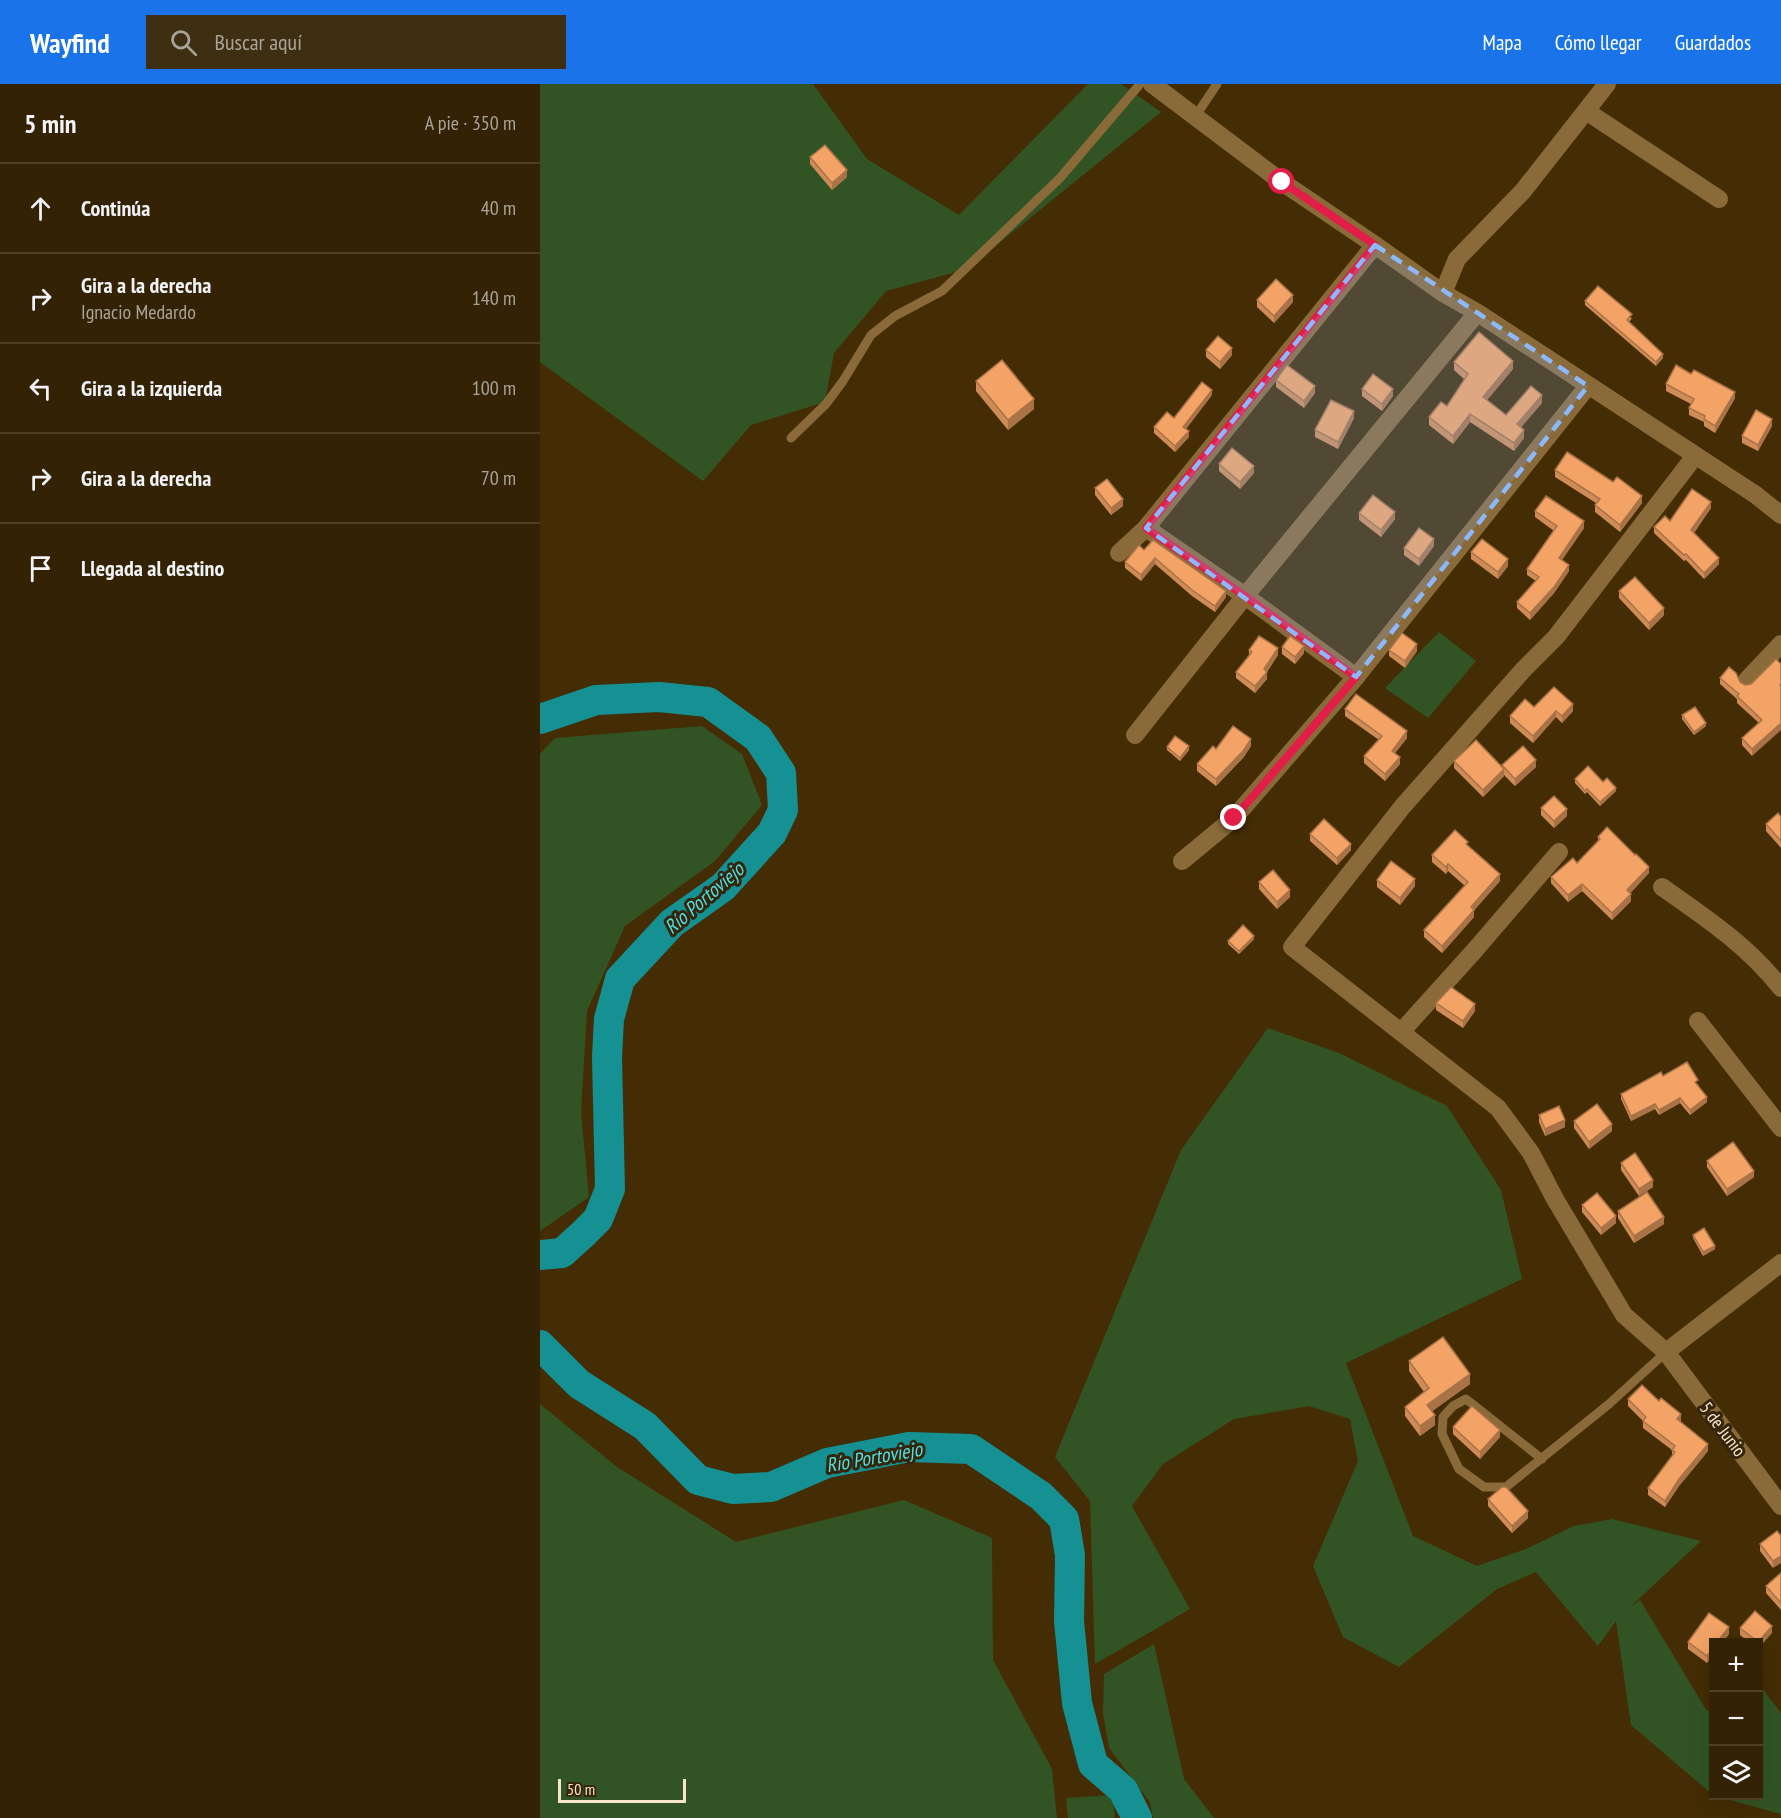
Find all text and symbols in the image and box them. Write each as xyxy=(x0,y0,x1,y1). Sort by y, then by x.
search box xyxy=(146,15,566,69)
text: Wayfind xyxy=(30,24,110,61)
icon: search xyxy=(167,26,200,59)
text: Buscar aquí xyxy=(215,28,302,56)
text: Mapa xyxy=(1483,29,1522,56)
text: Cómo llegar xyxy=(1555,29,1642,56)
text: Guardados xyxy=(1675,29,1751,56)
text: 5 min xyxy=(24,107,77,140)
text: A pie · 350 m xyxy=(425,110,516,136)
route start xyxy=(1268,168,1294,194)
icon: ahead xyxy=(24,192,57,225)
text: Continúa xyxy=(81,194,150,222)
text: 40 m xyxy=(481,195,516,221)
text: Gira a la derecha xyxy=(81,271,211,299)
icon: right xyxy=(24,282,57,315)
text: 140 m xyxy=(472,285,516,311)
text: Ignacio Medardo xyxy=(81,299,196,325)
icon: left xyxy=(24,372,57,405)
text: Gira a la izquierda xyxy=(81,374,222,402)
text: 100 m xyxy=(472,375,516,401)
icon: right xyxy=(24,462,57,495)
text: Gira a la derecha xyxy=(81,464,211,492)
text: 70 m xyxy=(481,465,516,491)
icon: arrive xyxy=(24,552,57,585)
text: Llegada al destino xyxy=(81,554,224,582)
route end xyxy=(1220,804,1246,830)
water label: Río Portoviejo xyxy=(659,856,750,940)
street label: 5 de Junio xyxy=(1695,1397,1751,1461)
water label: Río Portoviejo xyxy=(824,1436,925,1478)
map controls xyxy=(1709,1638,1763,1800)
button: + xyxy=(1709,1638,1763,1692)
button: − xyxy=(1709,1692,1763,1746)
button: layers xyxy=(1709,1746,1763,1800)
scale bar xyxy=(558,1776,686,1804)
text: 50 m xyxy=(567,1779,595,1799)

